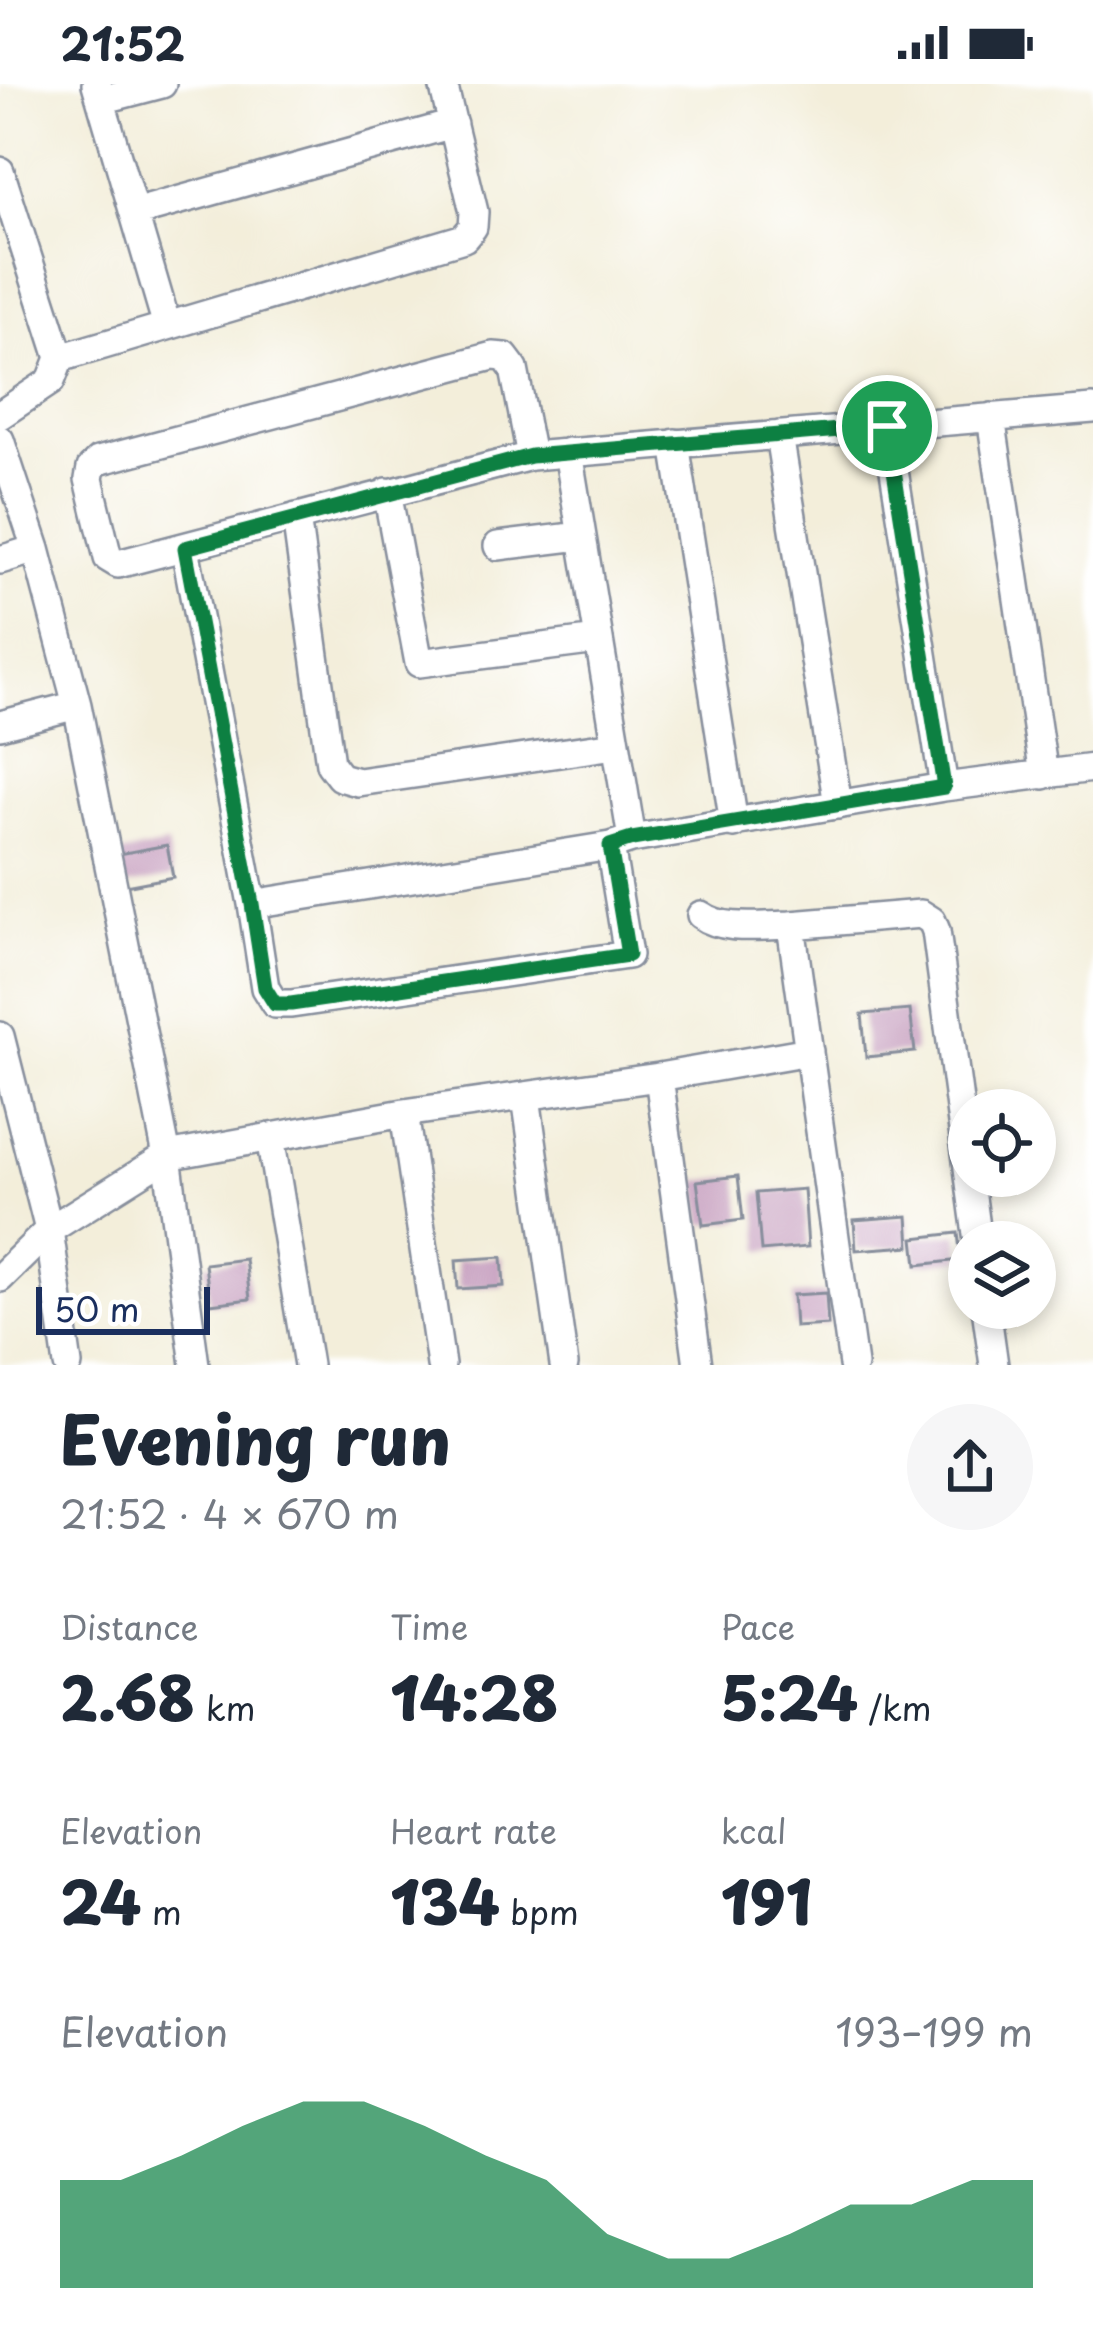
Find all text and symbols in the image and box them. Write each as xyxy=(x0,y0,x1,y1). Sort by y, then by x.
text: 21:52 xyxy=(60,8,185,76)
pin xyxy=(836,375,938,477)
icon: arrive xyxy=(854,393,920,459)
map controls xyxy=(948,1089,1056,1329)
button: locate xyxy=(948,1089,1056,1197)
button: layers xyxy=(948,1221,1056,1329)
scale bar xyxy=(36,1281,210,1334)
text: 50 m xyxy=(54,1283,140,1333)
text: Evening run xyxy=(60,1388,451,1487)
button: share xyxy=(907,1404,1033,1530)
text: 21:52 · 4 × 670 m xyxy=(60,1483,399,1542)
text: Distance xyxy=(60,1601,198,1651)
text: Time xyxy=(390,1601,468,1651)
text: Pace xyxy=(721,1601,795,1651)
text: 2.68 xyxy=(60,1651,195,1741)
text: 14:28 xyxy=(390,1651,559,1741)
text: 5:24 xyxy=(721,1651,858,1741)
text: km xyxy=(195,1682,255,1732)
text: /km xyxy=(858,1682,932,1732)
text: Elevation xyxy=(60,1805,202,1855)
text: Heart rate xyxy=(390,1805,557,1855)
text: kcal xyxy=(721,1805,787,1855)
text: 24 xyxy=(60,1855,141,1945)
text: 134 xyxy=(390,1855,500,1945)
text: 191 xyxy=(721,1855,812,1945)
text: m xyxy=(141,1886,182,1936)
text: bpm xyxy=(500,1886,579,1936)
text: Elevation xyxy=(60,2001,228,2060)
text: 193–199 m xyxy=(835,2001,1033,2060)

